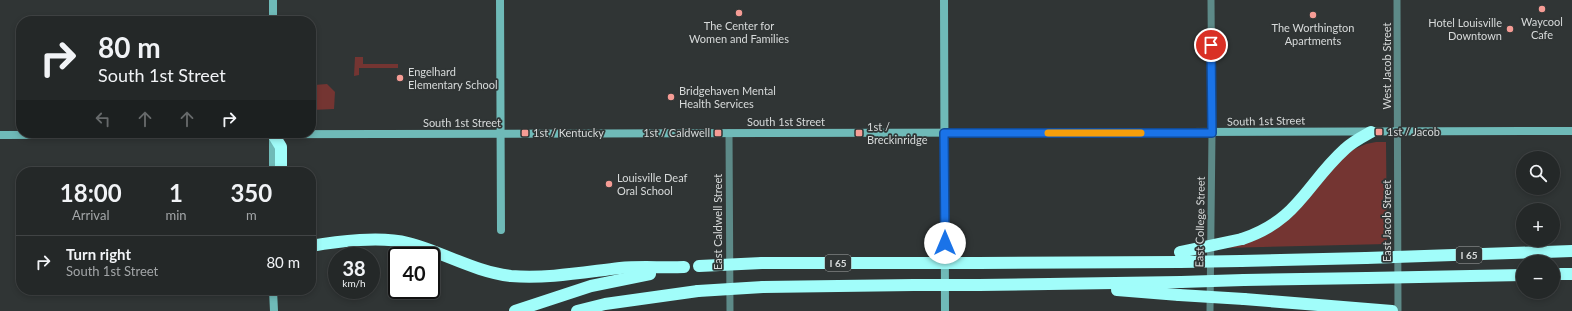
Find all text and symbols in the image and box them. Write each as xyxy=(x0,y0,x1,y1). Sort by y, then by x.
marker: Waycool Cafe xyxy=(1537,4,1547,14)
marker: The Center for Women and Families xyxy=(734,8,744,18)
marker: The Worthington Apartments xyxy=(1308,10,1318,20)
place label: Waycool Cafe xyxy=(1521,15,1563,41)
place label: Hotel Louisville Downtown xyxy=(1428,16,1502,42)
place label: The Center for Women and Families xyxy=(689,19,789,45)
place label: The Worthington Apartments xyxy=(1272,21,1354,47)
street label: West Jacob Street xyxy=(1380,22,1393,110)
marker: Hotel Louisville Downtown xyxy=(1505,24,1515,34)
pin xyxy=(1194,28,1228,62)
text: 80 m xyxy=(98,30,161,64)
icon: right xyxy=(32,32,84,84)
icon: arrive xyxy=(1200,34,1222,56)
text: South 1st Street xyxy=(98,64,226,86)
place label: Engelhard Elementary School xyxy=(408,65,498,91)
marker: Engelhard Elementary School xyxy=(395,73,405,83)
place label: Bridgehaven Mental Health Services xyxy=(679,84,776,110)
marker: Bridgehaven Mental Health Services xyxy=(666,92,676,102)
icon: left xyxy=(92,108,114,130)
icon: ahead xyxy=(134,108,156,130)
icon: ahead xyxy=(176,108,198,130)
icon: right xyxy=(218,108,240,130)
street label: South 1st Street xyxy=(1227,113,1305,128)
street label: South 1st Street xyxy=(747,115,825,128)
street label: South 1st Street xyxy=(423,116,501,129)
place label: 1st / Breckinridge xyxy=(867,120,928,146)
place label: 1st / Jacob xyxy=(1387,125,1440,138)
place label: 1st / Kentucky xyxy=(533,126,604,139)
place label: 1st / Caldwell xyxy=(643,126,710,139)
marker: 1st / Jacob xyxy=(1374,127,1384,137)
marker: 1st / Kentucky xyxy=(520,128,530,138)
marker: 1st / Caldwell xyxy=(713,128,723,138)
marker: 1st / Breckinridge xyxy=(854,128,864,138)
map controls xyxy=(1516,151,1560,299)
button: search xyxy=(1516,151,1560,195)
place label: Louisville Deaf Oral School xyxy=(617,171,688,197)
street label: East Caldwell Street xyxy=(711,174,724,270)
street label: East College Street xyxy=(1192,176,1207,268)
text: 18:00 xyxy=(60,178,122,207)
text: 1 xyxy=(169,178,183,207)
text: 350 xyxy=(230,178,272,207)
marker: Louisville Deaf Oral School xyxy=(604,179,614,189)
street label: East Jacob Street xyxy=(1380,180,1393,262)
button: + xyxy=(1516,203,1560,247)
text: Arrival xyxy=(72,207,109,223)
text: min xyxy=(166,207,187,223)
text: m xyxy=(246,207,257,223)
position arrow xyxy=(924,222,966,264)
text: Turn right xyxy=(66,245,131,263)
speed limit sign: 40 xyxy=(388,247,440,299)
road number: I 65 xyxy=(1456,247,1482,263)
icon: right xyxy=(32,251,54,273)
text: 80 m xyxy=(266,253,300,271)
road number: I 65 xyxy=(825,255,851,271)
button: − xyxy=(1516,255,1560,299)
text: 38 xyxy=(342,256,366,280)
text: South 1st Street xyxy=(66,263,158,279)
text: km/h xyxy=(342,277,366,289)

